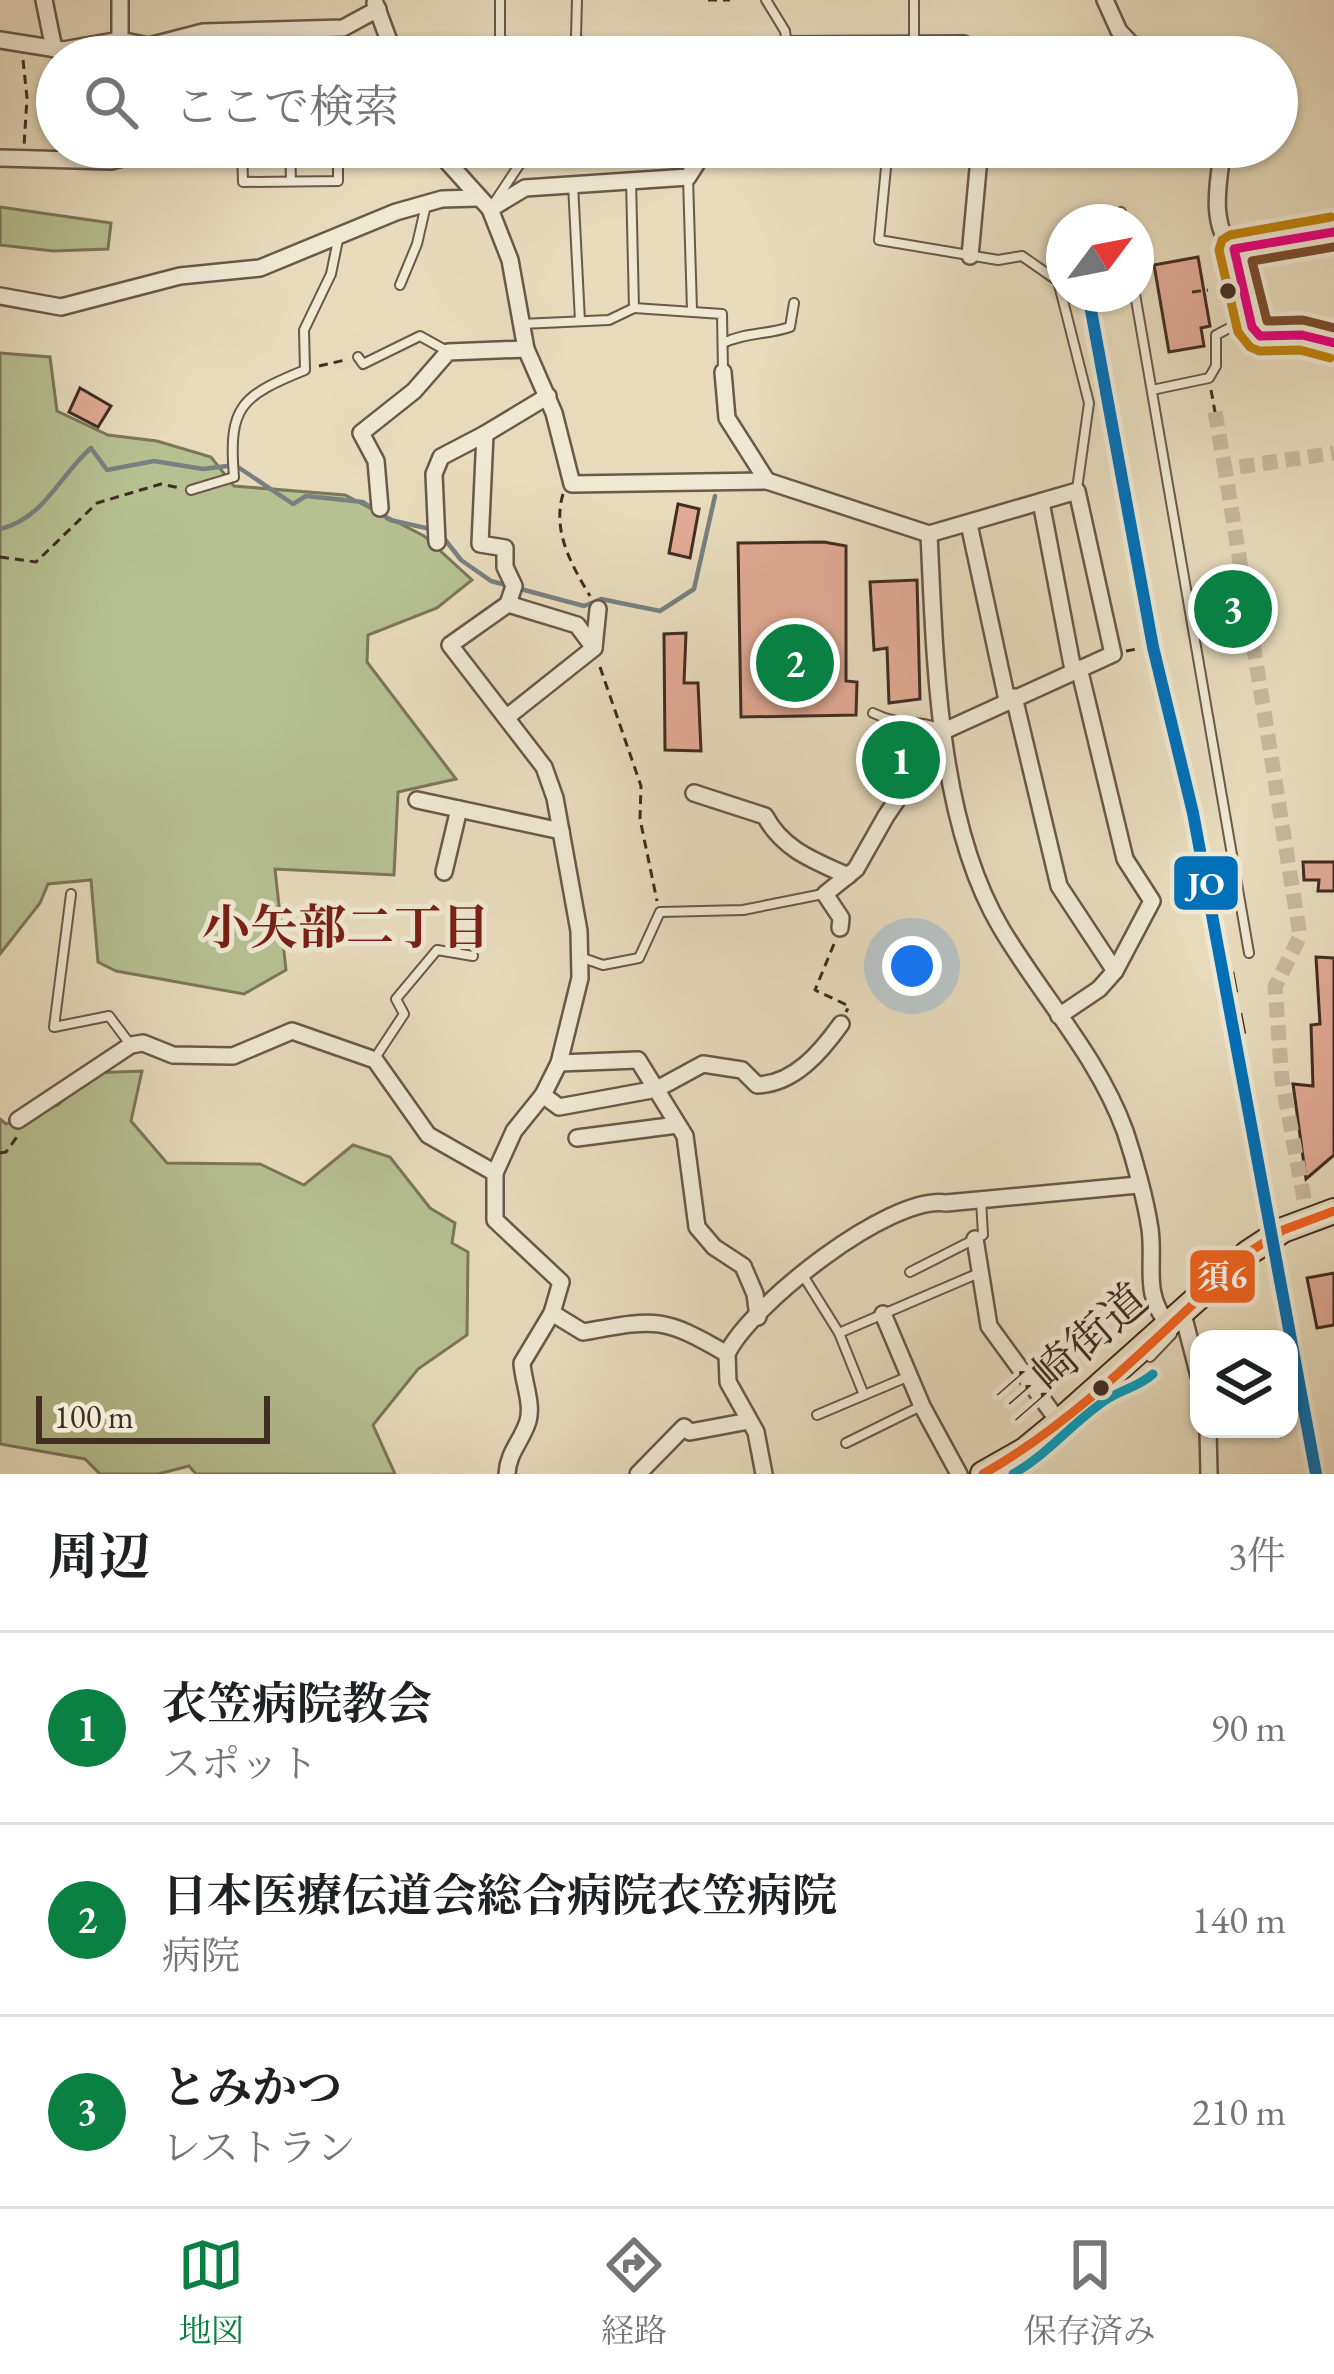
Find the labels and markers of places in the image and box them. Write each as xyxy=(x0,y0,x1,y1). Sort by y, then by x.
unlabelled marker xyxy=(1217,280,1239,302)
pin: 3 xyxy=(1194,564,1272,654)
pin: 2 xyxy=(756,618,834,708)
pin: 1 xyxy=(862,715,940,805)
unlabelled marker xyxy=(1090,1377,1112,1399)

